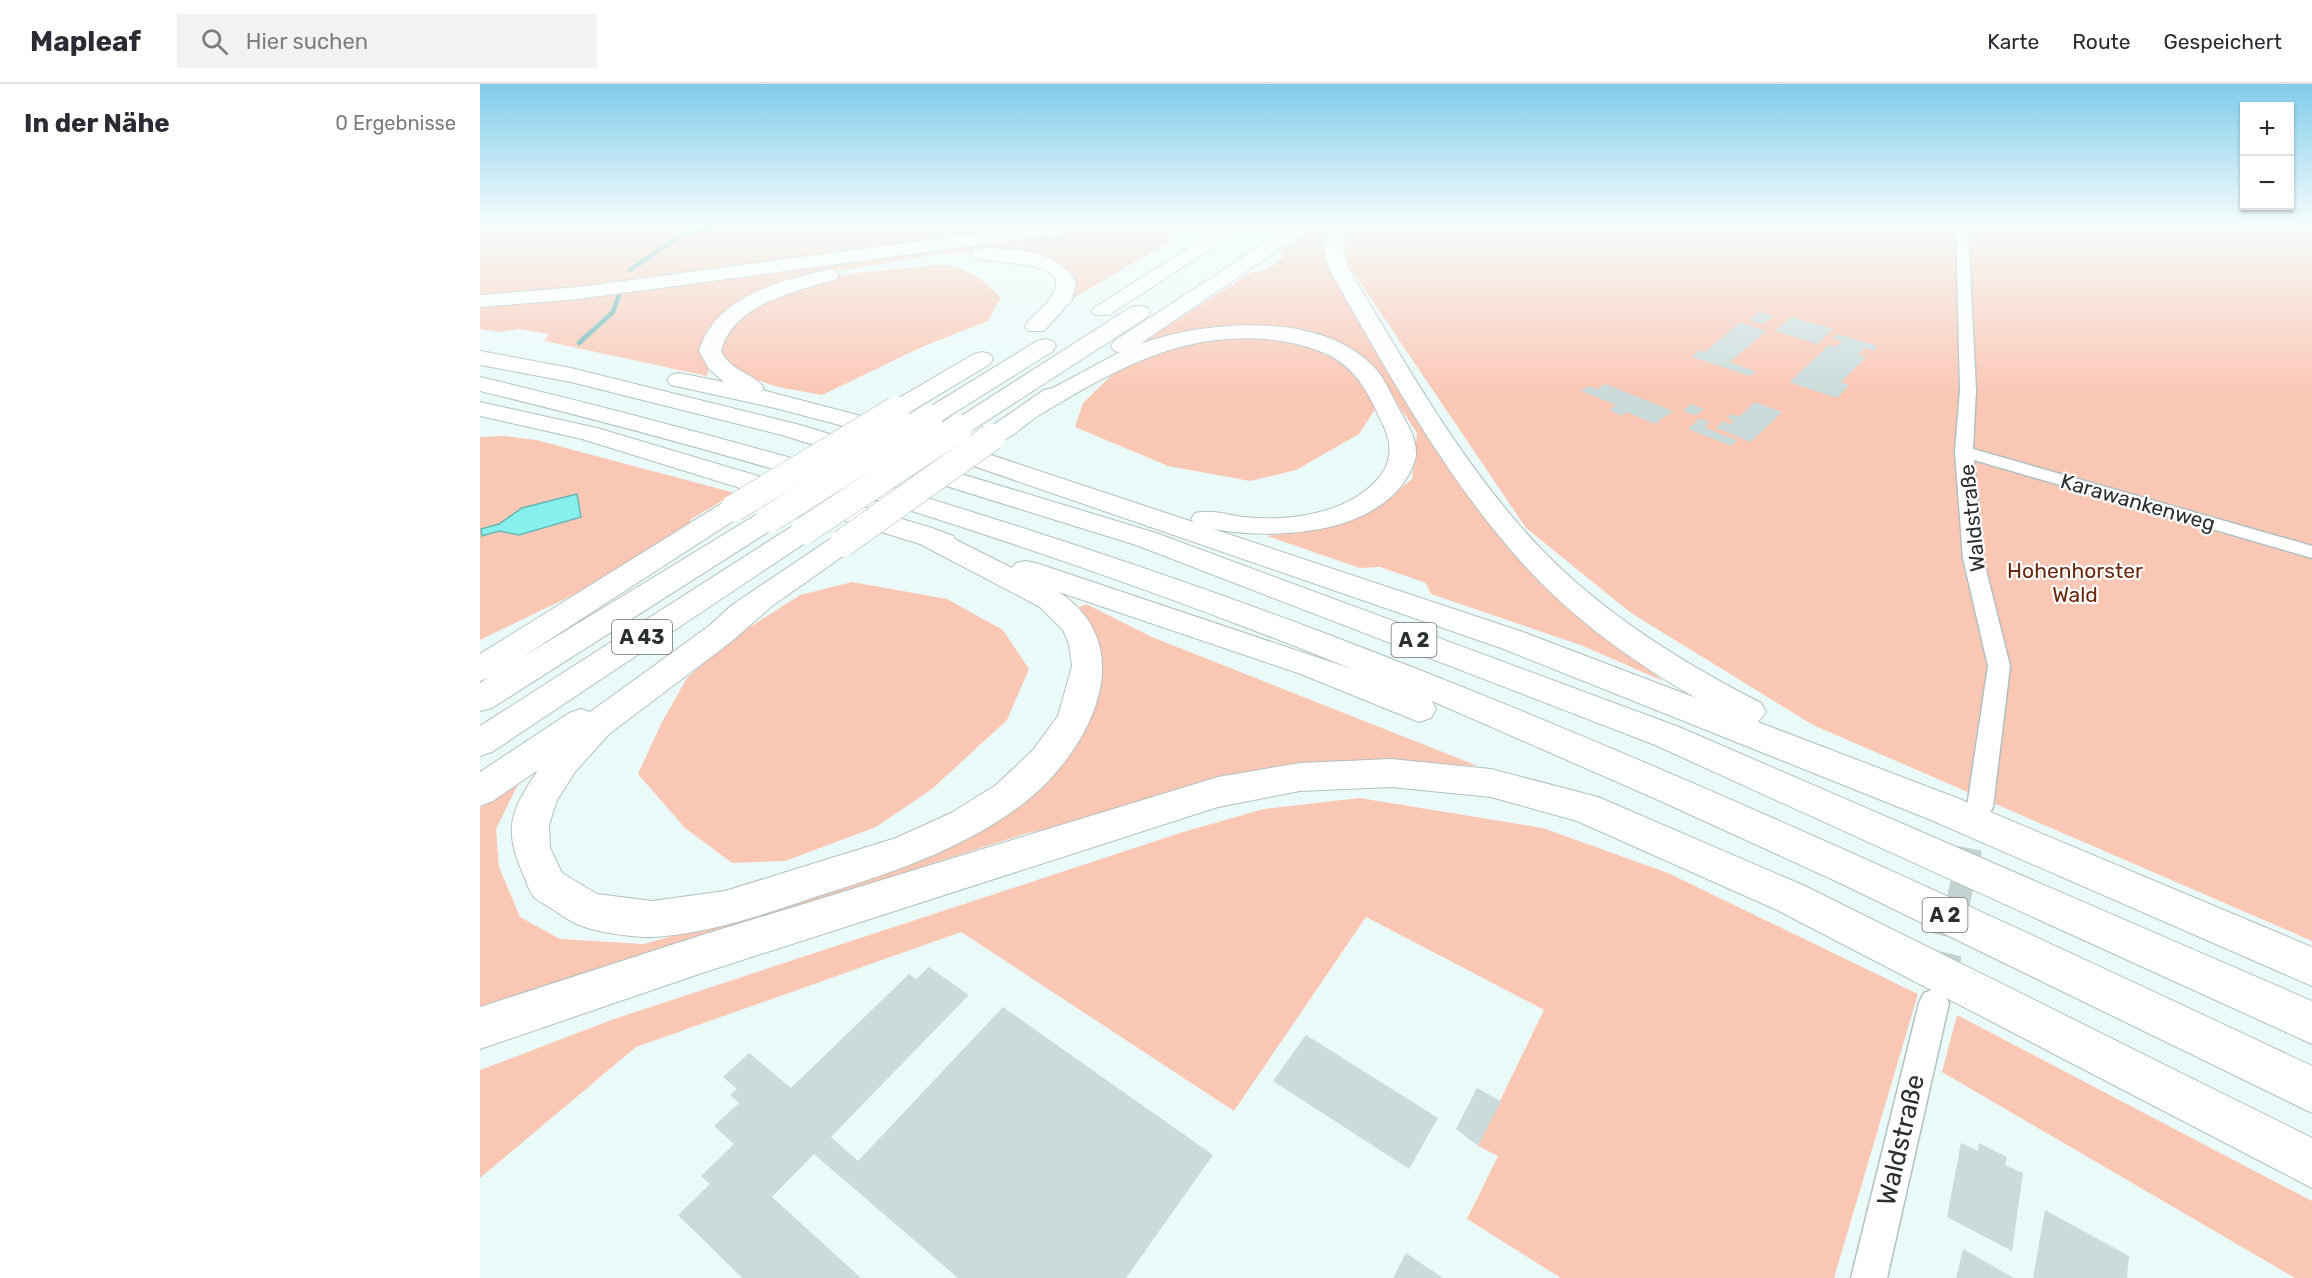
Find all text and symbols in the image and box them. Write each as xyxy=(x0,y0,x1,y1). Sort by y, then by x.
search box xyxy=(177,14,597,68)
text: Mapleaf xyxy=(30,25,141,58)
icon: search xyxy=(198,25,231,58)
text: Hier suchen xyxy=(246,28,368,55)
text: Karte xyxy=(1987,29,2039,54)
text: Route xyxy=(2072,29,2131,54)
text: Gespeichert xyxy=(2164,29,2282,54)
map controls xyxy=(2240,102,2294,210)
button: + xyxy=(2240,102,2294,156)
text: In der Nähe xyxy=(24,108,170,139)
text: 0 Ergebnisse xyxy=(335,111,456,135)
button: − xyxy=(2240,156,2294,210)
street label: Waldstraße xyxy=(1954,463,1990,573)
street label: Karawankenweg xyxy=(2058,468,2218,536)
park label: Hohenhorster Wald xyxy=(2007,558,2143,607)
road number: A 43 xyxy=(612,620,672,654)
road number: A 2 xyxy=(1392,623,1436,657)
road number: A 2 xyxy=(1922,898,1968,932)
street label: Waldstraße xyxy=(1871,1071,1931,1209)

